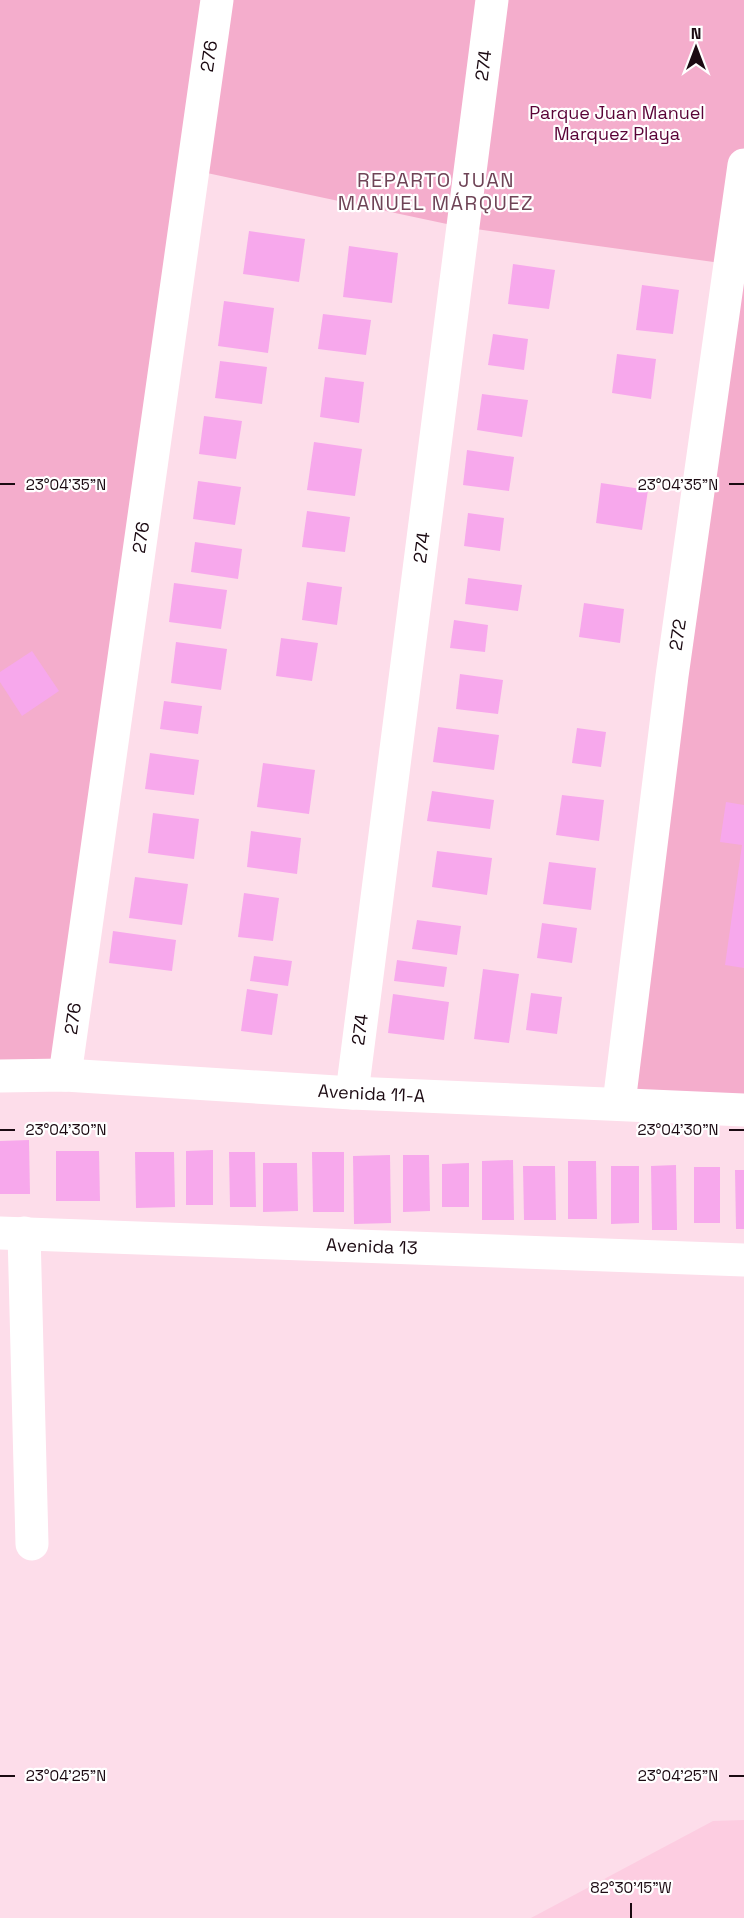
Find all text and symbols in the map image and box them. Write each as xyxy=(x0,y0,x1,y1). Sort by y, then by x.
north arrow xyxy=(666,18,726,78)
text: N xyxy=(691,23,701,44)
street label: 276 xyxy=(195,39,222,73)
street label: 274 xyxy=(470,48,497,82)
park label: Parque Juan Manuel Marquez Playa xyxy=(529,101,705,145)
district label: REPARTO JUAN MANUEL MÁRQUEZ xyxy=(338,167,534,216)
text: 23°04'35"N xyxy=(26,475,106,494)
text: 23°04'35"N xyxy=(638,475,718,494)
street label: 276 xyxy=(127,520,154,555)
street label: 274 xyxy=(408,531,435,564)
street label: 272 xyxy=(664,617,691,652)
street label: 276 xyxy=(59,1001,86,1036)
street label: 274 xyxy=(346,1013,373,1046)
street label: Avenida 11-A xyxy=(317,1079,426,1107)
text: 23°04'30"N xyxy=(26,1120,107,1139)
text: 23°04'30"N xyxy=(638,1120,719,1139)
street label: Avenida 13 xyxy=(326,1233,418,1259)
text: 23°04'25"N xyxy=(26,1766,106,1785)
text: 23°04'25"N xyxy=(638,1766,718,1785)
text: 82°30'15"W xyxy=(590,1878,672,1897)

